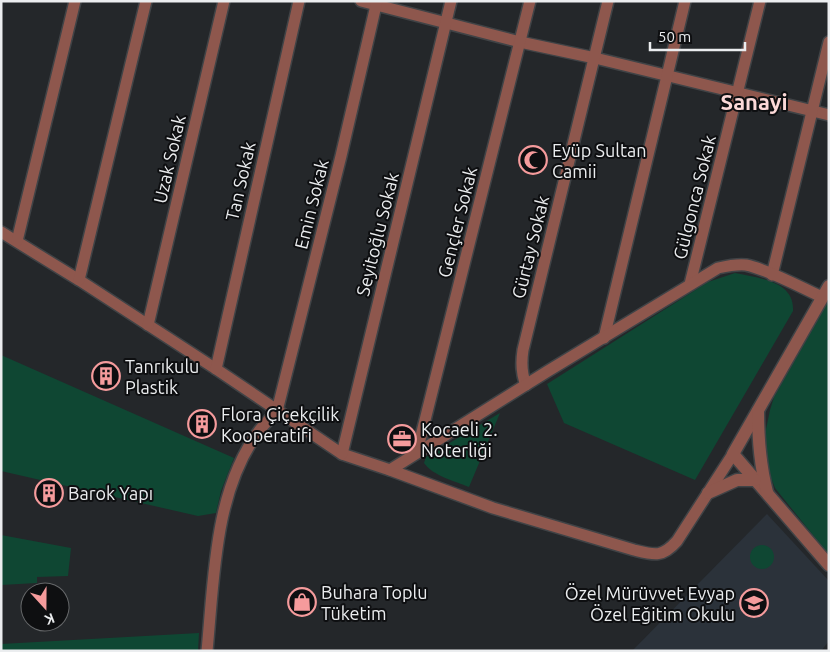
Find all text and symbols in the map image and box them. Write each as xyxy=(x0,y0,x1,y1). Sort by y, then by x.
scale bar xyxy=(650,20,745,52)
text: 50 m xyxy=(658,28,691,45)
district label: Sanayi xyxy=(720,89,788,114)
street label: Uzak Sokak xyxy=(149,113,189,205)
street label: Gülgonca Sokak xyxy=(669,133,719,261)
street label: Tan Sokak xyxy=(221,140,259,222)
place label: Eyüp Sultan Camii xyxy=(552,140,646,181)
mosque icon: Eyüp Sultan Camii xyxy=(518,145,548,175)
street label: Emin Sokak xyxy=(290,157,332,251)
street label: Gençler Sokak xyxy=(434,165,480,279)
street label: Seyitoğlu Sokak xyxy=(352,170,402,298)
street label: Gürtay Sokak xyxy=(508,193,552,301)
place label: Tanrıkulu Plastik xyxy=(125,356,199,397)
building icon: Tanrıkulu Plastik xyxy=(91,361,121,391)
place label: Flora Çiçekçilik Kooperatifi xyxy=(221,404,339,445)
building icon: Flora Çiçekçilik Kooperatifi xyxy=(187,409,217,439)
place label: Kocaeli 2. Noterliği xyxy=(421,419,498,460)
office icon: Kocaeli 2. Noterliği xyxy=(387,424,417,454)
building icon: Barok Yapı xyxy=(34,478,64,508)
place label: Barok Yapı xyxy=(68,483,153,503)
north arrow xyxy=(20,582,70,632)
place label: Buhara Toplu Tüketim xyxy=(321,582,428,623)
place label: Özel Mürüvvet Evyap Özel Eğitim Okulu xyxy=(565,583,735,624)
shop icon: Buhara Toplu Tüketim xyxy=(287,587,317,617)
school or university icon: Özel Mürüvvet Evyap Özel Eğitim Okulu xyxy=(739,588,769,618)
text: K xyxy=(42,610,57,629)

